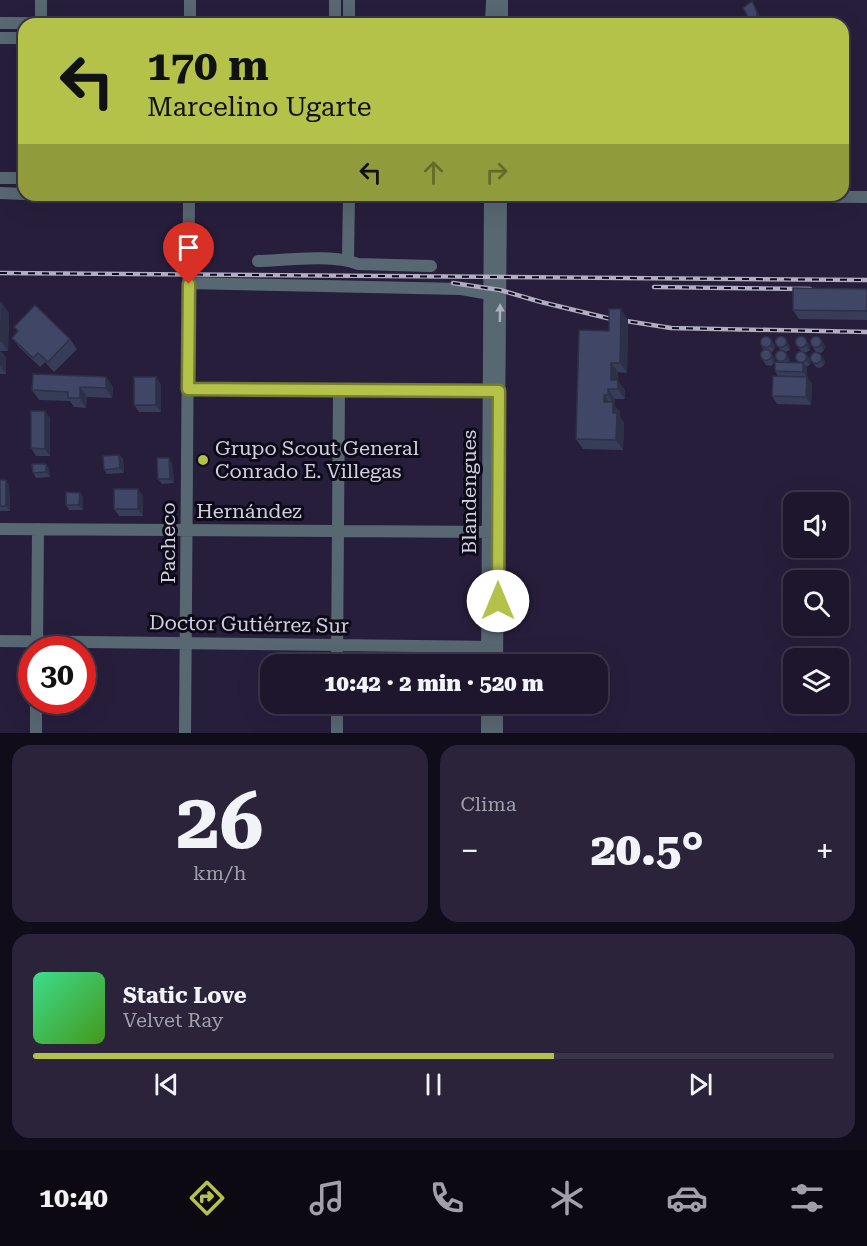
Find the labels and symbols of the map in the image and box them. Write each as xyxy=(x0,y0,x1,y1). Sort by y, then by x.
pin xyxy=(163,222,214,284)
one-way arrow xyxy=(495,303,505,322)
street label: Blandengues xyxy=(457,430,481,554)
place label: Grupo Scout General Conrado E. Villegas xyxy=(215,436,419,483)
marker: Grupo Scout General Conrado E. Villegas xyxy=(196,453,210,467)
street label: Hernández xyxy=(196,499,302,523)
street label: Pacheco xyxy=(156,502,180,584)
position arrow xyxy=(466,569,530,633)
street label: Doctor Gutiérrez Sur xyxy=(149,610,349,638)
speed limit sign: 30 xyxy=(18,636,96,714)

